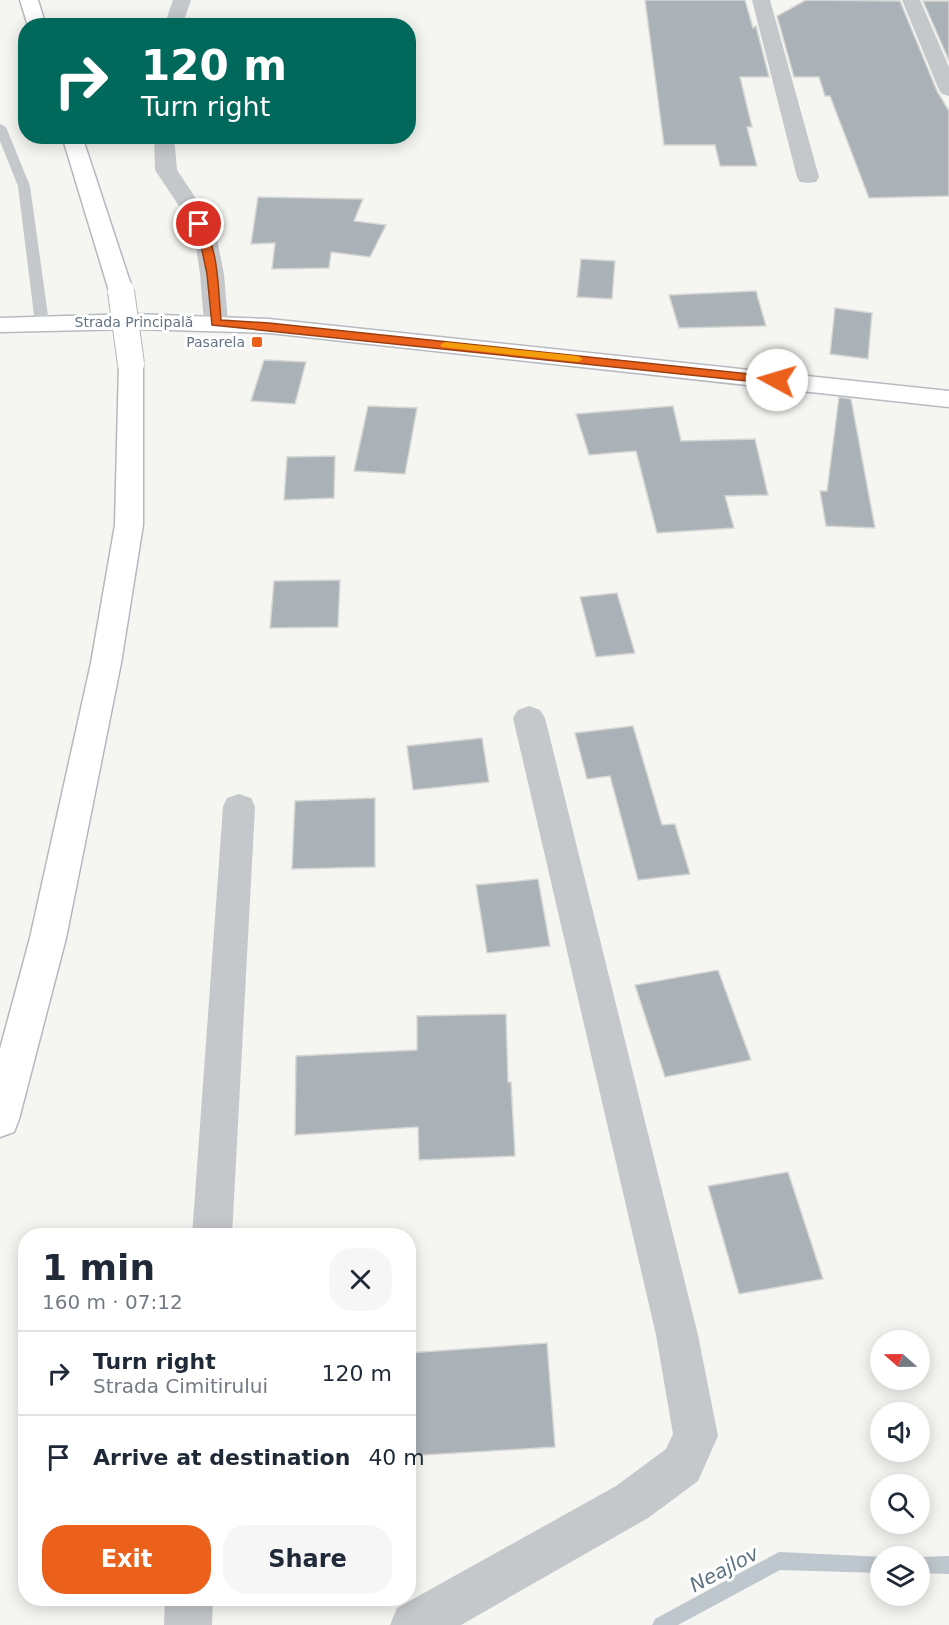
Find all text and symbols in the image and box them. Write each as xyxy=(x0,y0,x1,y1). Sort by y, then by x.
text: 120 m xyxy=(141,41,287,90)
icon: right xyxy=(42,42,120,120)
text: Turn right xyxy=(141,91,270,122)
pin xyxy=(173,198,224,249)
icon: arrive xyxy=(182,207,215,240)
street label: Strada Principală xyxy=(75,314,193,330)
place label: Pasarela xyxy=(186,334,245,350)
marker: Pasarela xyxy=(250,335,264,349)
position arrow xyxy=(745,348,809,412)
text: 1 min xyxy=(42,1247,155,1288)
button: close xyxy=(329,1248,392,1311)
text: 160 m · 07:12 xyxy=(42,1290,183,1314)
north arrow xyxy=(870,1330,930,1390)
map controls xyxy=(870,1330,930,1606)
text: Turn right xyxy=(93,1349,216,1374)
icon: right xyxy=(42,1357,75,1390)
text: 120 m xyxy=(322,1361,392,1386)
text: Strada Cimitirului xyxy=(93,1374,268,1398)
button: sound xyxy=(870,1402,930,1462)
icon: arrive xyxy=(42,1441,75,1474)
text: Arrive at destination xyxy=(93,1445,350,1470)
text: 40 m xyxy=(368,1445,425,1470)
button: search xyxy=(870,1474,930,1534)
button: Exit xyxy=(42,1525,211,1594)
button: Share xyxy=(223,1525,392,1594)
water label: Neajlov xyxy=(685,1540,764,1597)
button: layers xyxy=(870,1546,930,1606)

